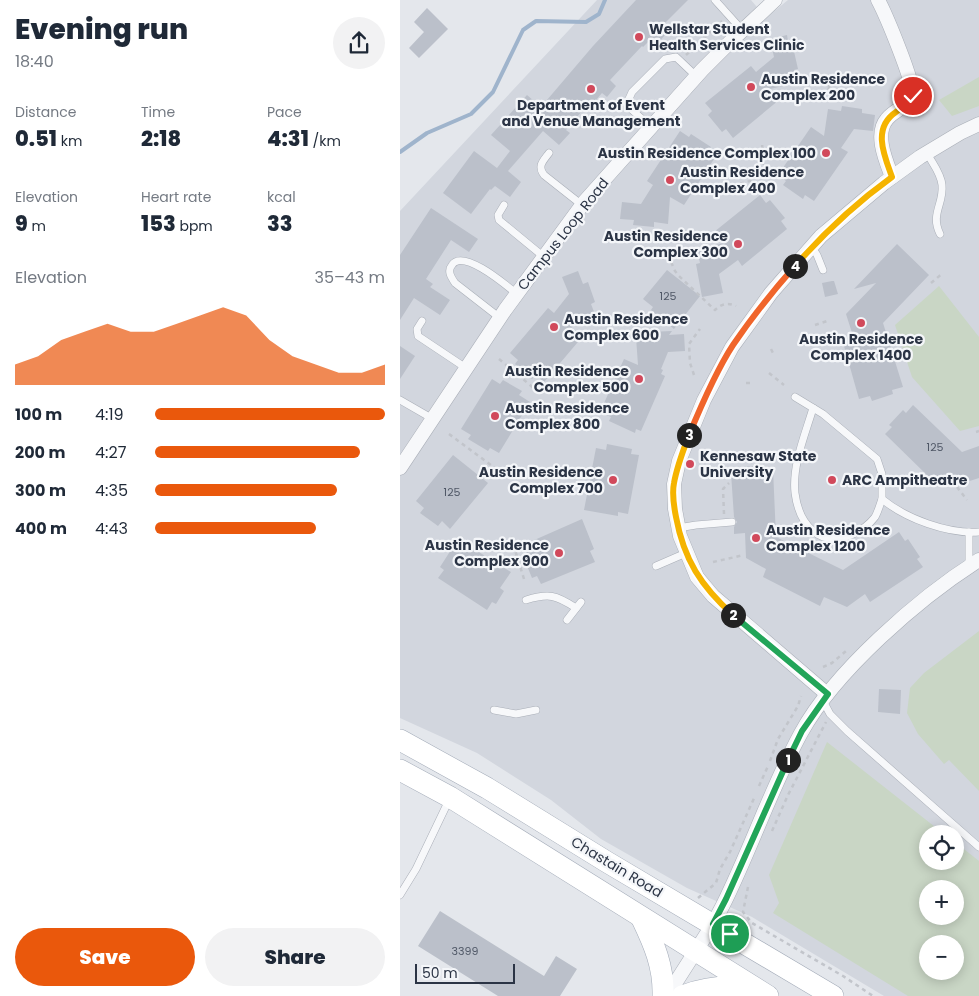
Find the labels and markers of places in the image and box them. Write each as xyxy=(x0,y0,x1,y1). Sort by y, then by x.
place label: Wellstar Student Health Services Clinic xyxy=(649,19,805,55)
marker: Wellstar Student Health Services Clinic xyxy=(633,31,645,43)
place label: Austin Residence Complex 200 xyxy=(761,69,886,105)
pin xyxy=(892,75,934,117)
marker: Austin Residence Complex 200 xyxy=(745,81,757,93)
marker: Department of Event and Venue Management xyxy=(585,83,597,95)
place label: Department of Event and Venue Management xyxy=(502,95,681,131)
place label: Austin Residence Complex 100 xyxy=(598,143,816,163)
marker: Austin Residence Complex 100 xyxy=(820,147,832,159)
place label: Austin Residence Complex 400 xyxy=(680,162,805,198)
marker: Austin Residence Complex 400 xyxy=(664,174,676,186)
place label: Austin Residence Complex 300 xyxy=(604,226,728,262)
marker: Austin Residence Complex 300 xyxy=(732,238,744,250)
pin: 4 xyxy=(782,254,808,278)
place label: Austin Residence Complex 600 xyxy=(564,309,689,345)
marker: Austin Residence Complex 1400 xyxy=(855,317,867,329)
marker: Austin Residence Complex 600 xyxy=(548,321,560,333)
place label: Austin Residence Complex 1400 xyxy=(799,329,923,365)
place label: Austin Residence Complex 500 xyxy=(505,361,629,397)
marker: Austin Residence Complex 500 xyxy=(633,373,645,385)
place label: Austin Residence Complex 800 xyxy=(505,398,630,434)
marker: Austin Residence Complex 800 xyxy=(489,410,501,422)
pin: 3 xyxy=(676,422,702,448)
place label: Kennesaw State University xyxy=(700,446,817,482)
marker: Kennesaw State University xyxy=(684,458,696,470)
place label: Austin Residence Complex 700 xyxy=(479,462,603,498)
place label: ARC Ampitheatre xyxy=(842,470,968,490)
marker: Austin Residence Complex 700 xyxy=(607,474,619,486)
marker: ARC Ampitheatre xyxy=(826,474,838,486)
place label: Austin Residence Complex 1200 xyxy=(766,520,891,556)
marker: Austin Residence Complex 1200 xyxy=(750,532,762,544)
place label: Austin Residence Complex 900 xyxy=(425,535,549,571)
marker: Austin Residence Complex 900 xyxy=(553,547,565,559)
pin: 2 xyxy=(720,602,746,628)
pin: 1 xyxy=(776,748,800,772)
pin xyxy=(709,913,751,955)

